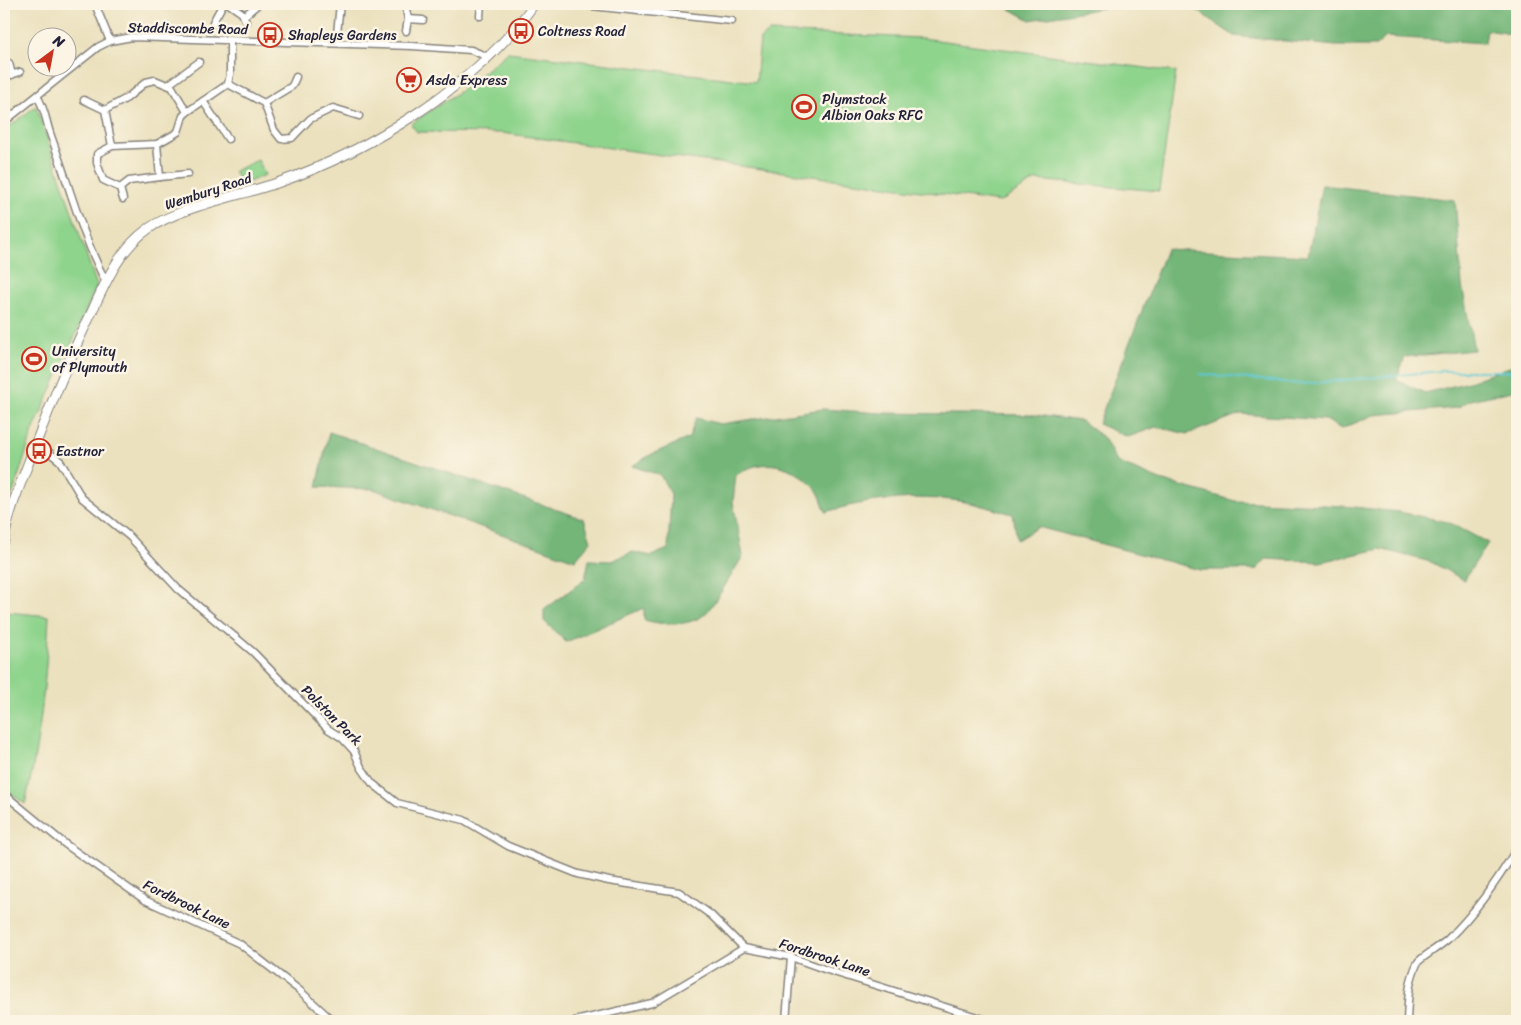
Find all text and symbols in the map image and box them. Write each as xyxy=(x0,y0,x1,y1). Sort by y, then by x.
street label: Staddiscombe Road xyxy=(128,15,250,42)
bus stop icon: Coltness Road xyxy=(508,18,534,44)
place label: Coltness Road xyxy=(538,19,627,44)
bus stop icon: Shapleys Gardens xyxy=(257,22,283,48)
place label: Shapleys Gardens xyxy=(288,23,397,48)
north arrow xyxy=(28,28,78,78)
text: N xyxy=(47,28,70,55)
supermarket icon: Asda Express xyxy=(396,67,422,93)
place label: Asda Express xyxy=(425,68,508,93)
place label: Plymstock Albion Oaks RFC xyxy=(821,87,924,128)
sports icon: Plymstock Albion Oaks RFC xyxy=(791,94,817,120)
street label: Wembury Road xyxy=(161,165,256,217)
place label: University of Plymouth xyxy=(52,339,127,380)
sports icon: University of Plymouth xyxy=(21,346,47,372)
bus stop icon: Eastnor xyxy=(26,438,52,464)
place label: Eastnor xyxy=(56,439,105,464)
street label: Polston Park xyxy=(295,679,368,752)
street label: Fordbrook Lane xyxy=(139,873,235,936)
street label: Fordbrook Lane xyxy=(776,931,874,984)

